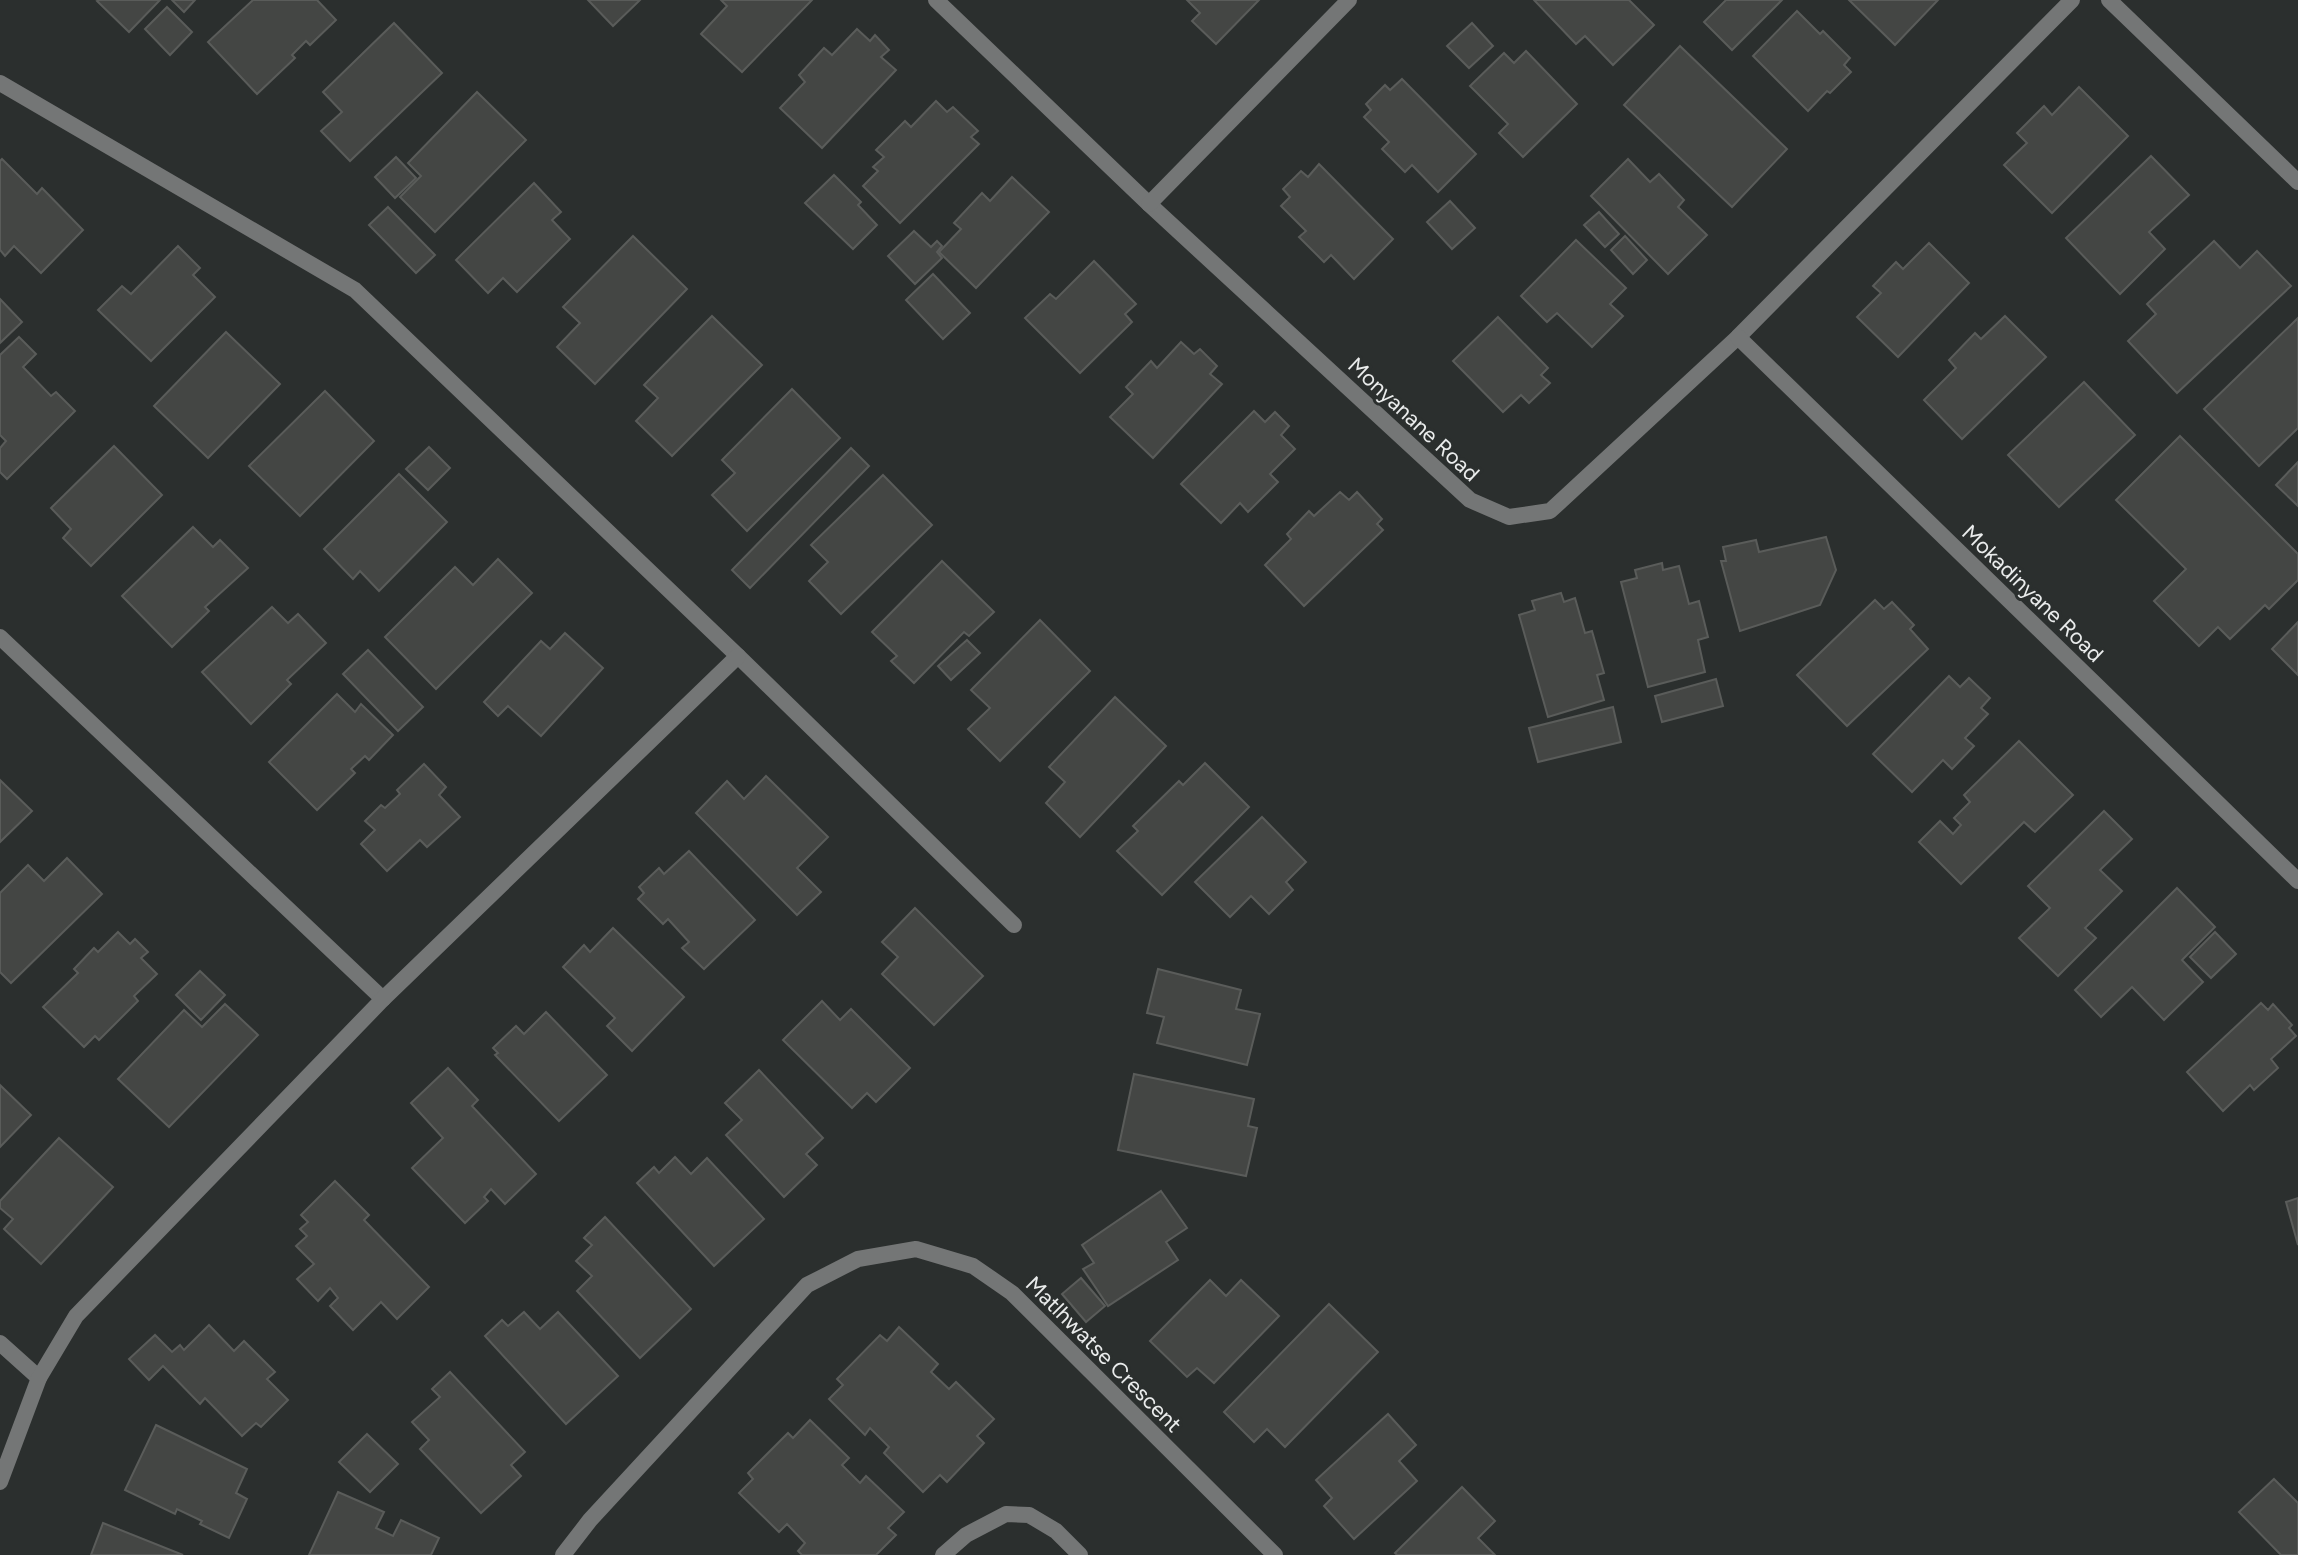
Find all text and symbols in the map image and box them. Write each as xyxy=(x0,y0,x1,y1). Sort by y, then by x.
street label: Monyanane Road xyxy=(1342,352,1485,487)
street label: Mokadinyane Road xyxy=(1956,519,2109,668)
street label: Matlhwatse Crescent xyxy=(1020,1271,1187,1438)

